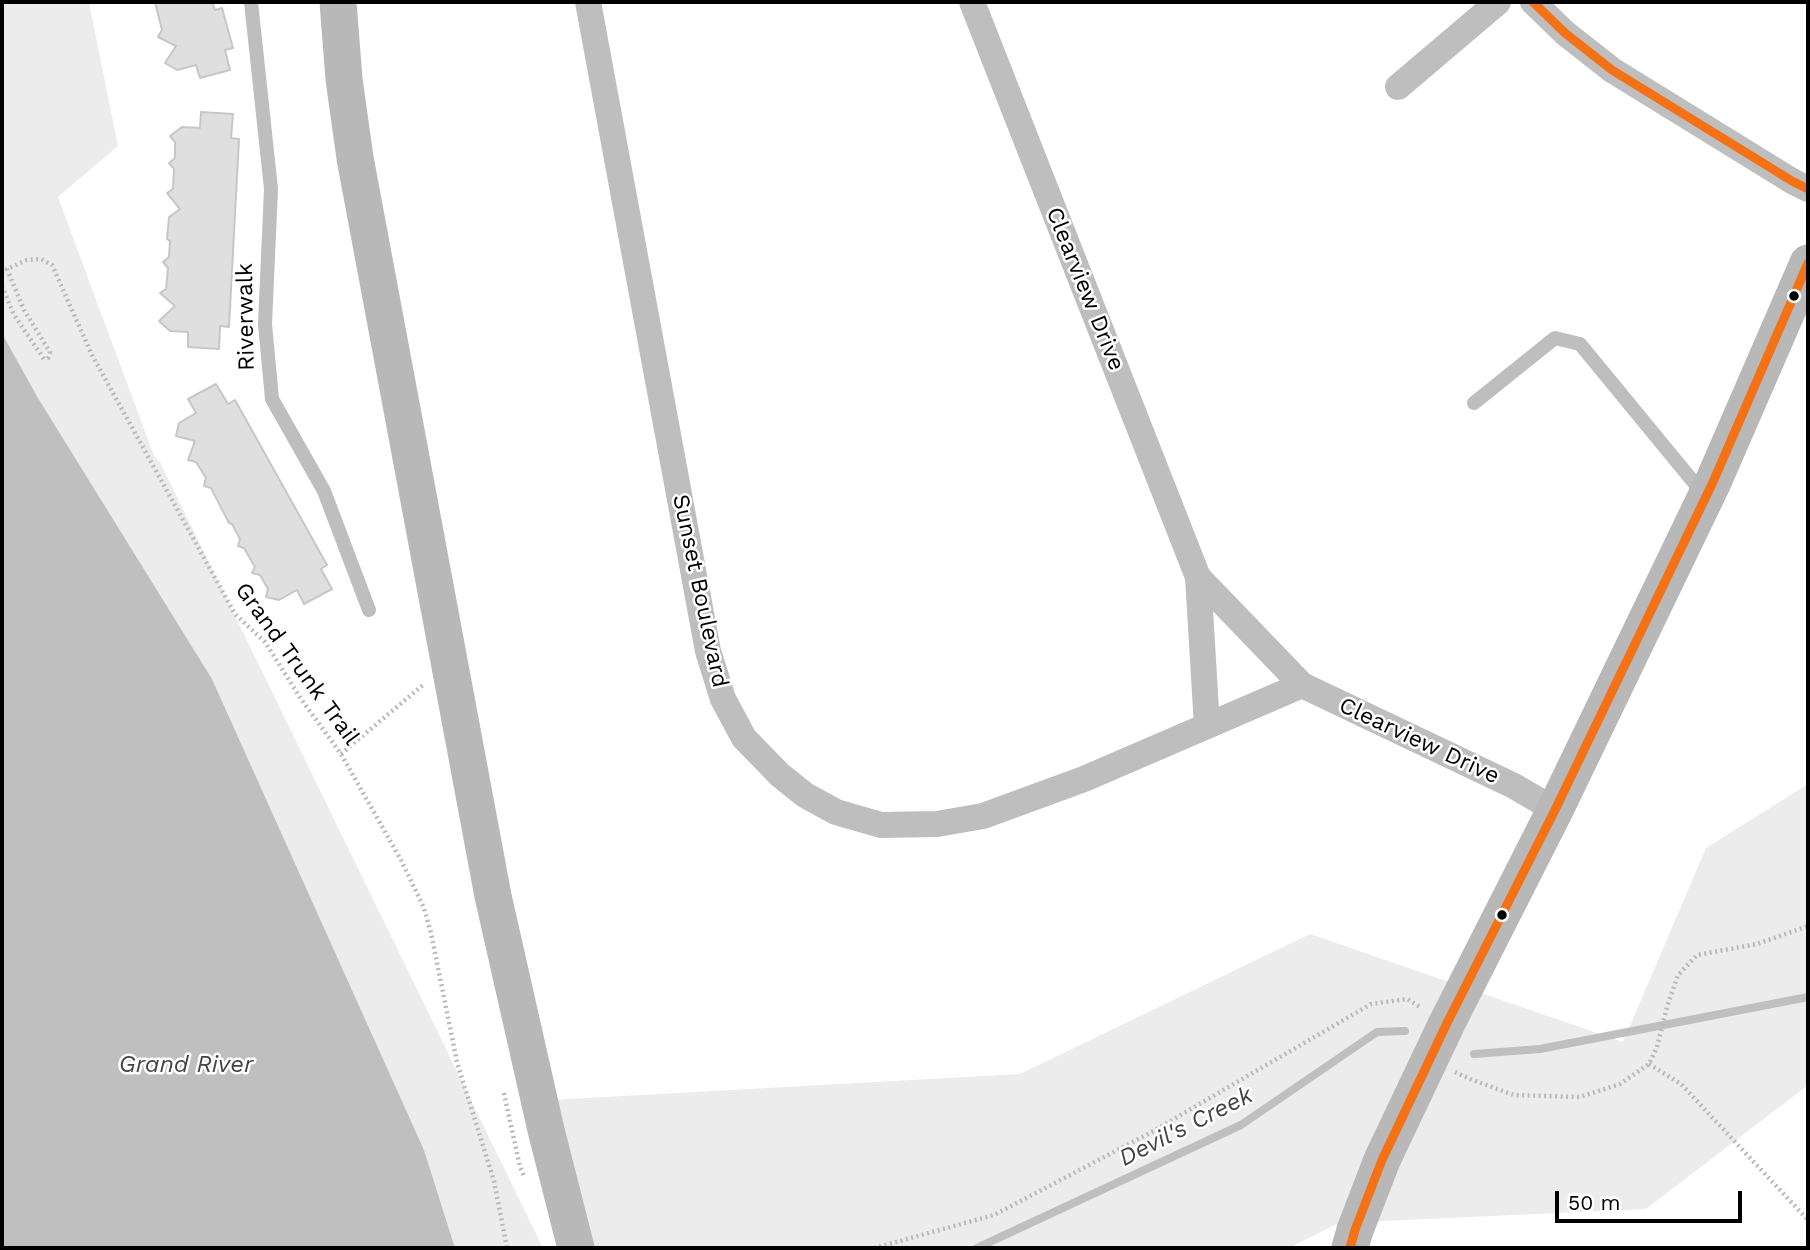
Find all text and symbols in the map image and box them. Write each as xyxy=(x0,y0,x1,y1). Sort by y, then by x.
street label: Clearview Drive xyxy=(1040,203,1130,375)
street label: Riverwalk xyxy=(231,263,261,371)
unlabelled marker xyxy=(1787,289,1801,303)
street label: Sunset Boulevard xyxy=(666,492,734,690)
street label: Grand Trunk Trail xyxy=(229,578,365,750)
street label: Clearview Drive xyxy=(1334,692,1504,790)
unlabelled marker xyxy=(1495,908,1509,922)
water label: Grand River xyxy=(119,1051,253,1079)
water label: Devil's Creek xyxy=(1114,1081,1258,1173)
scale bar xyxy=(1558,1176,1745,1220)
text: 50 m xyxy=(1568,1190,1620,1215)

